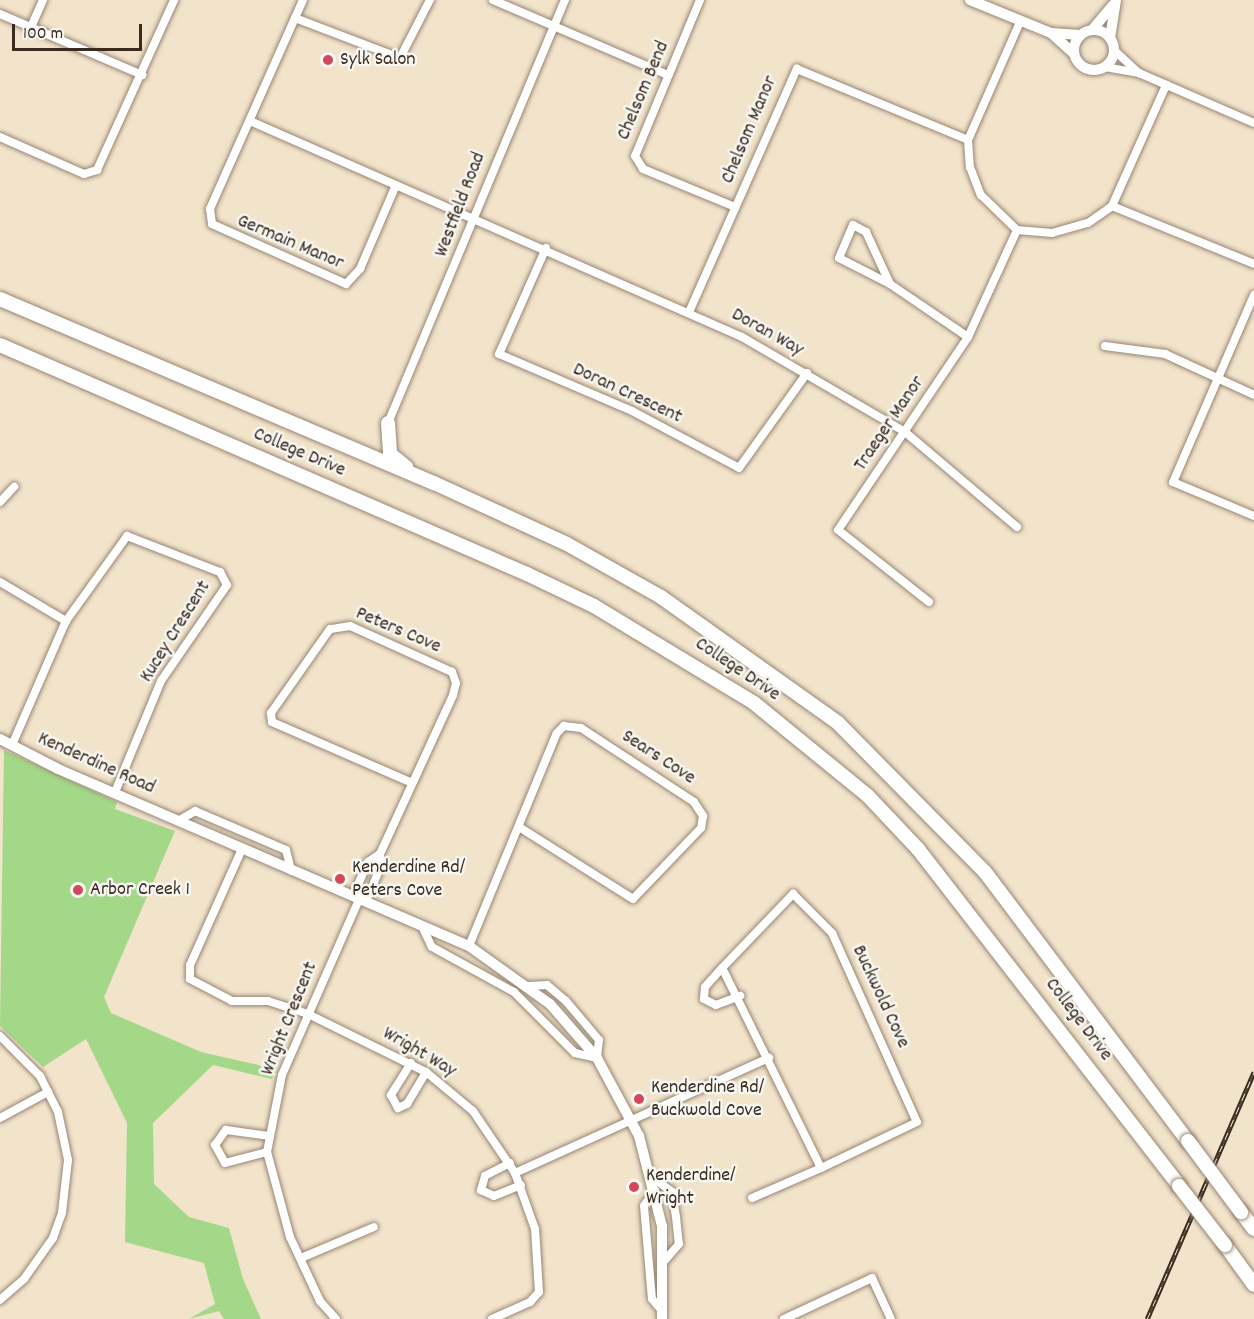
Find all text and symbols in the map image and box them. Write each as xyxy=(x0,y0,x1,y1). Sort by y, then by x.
scale bar xyxy=(15,12,146,50)
text: 100 m xyxy=(23,22,63,47)
street label: Chelsom Bend xyxy=(612,38,676,144)
place label: Sylk Salon xyxy=(340,48,416,72)
marker: Sylk Salon xyxy=(321,53,335,67)
street label: Chelsom Manor xyxy=(717,72,783,188)
street label: Westfield Road xyxy=(430,149,492,261)
street label: Germain Manor xyxy=(233,210,347,276)
street label: Doran Way xyxy=(727,303,807,363)
street label: Doran Crescent xyxy=(569,358,685,430)
street label: Traeger Manor xyxy=(849,372,931,476)
street label: College Drive xyxy=(249,423,349,483)
street label: Kucey Crescent xyxy=(135,577,217,687)
street label: Peters Cove xyxy=(352,602,444,660)
street label: College Drive xyxy=(690,633,784,707)
street label: Sears Cove xyxy=(617,725,699,791)
street label: Kenderdine Road xyxy=(34,727,158,801)
place label: Kenderdine Rd/ Peters Cove xyxy=(352,856,465,903)
marker: Kenderdine Rd/ Peters Cove xyxy=(333,872,347,886)
place label: Arbor Creek 1 xyxy=(90,878,190,902)
marker: Arbor Creek 1 xyxy=(71,883,85,897)
street label: Buckwold Cove xyxy=(846,942,914,1052)
street label: Wright Crescent xyxy=(256,959,324,1079)
street label: College Drive xyxy=(1039,974,1117,1066)
street label: Wright Way xyxy=(378,1022,460,1084)
place label: Kenderdine Rd/ Buckwold Cove xyxy=(651,1076,764,1123)
marker: Kenderdine Rd/ Buckwold Cove xyxy=(632,1092,646,1106)
place label: Kenderdine/ Wright xyxy=(646,1164,736,1211)
marker: Kenderdine/ Wright xyxy=(627,1180,641,1194)

